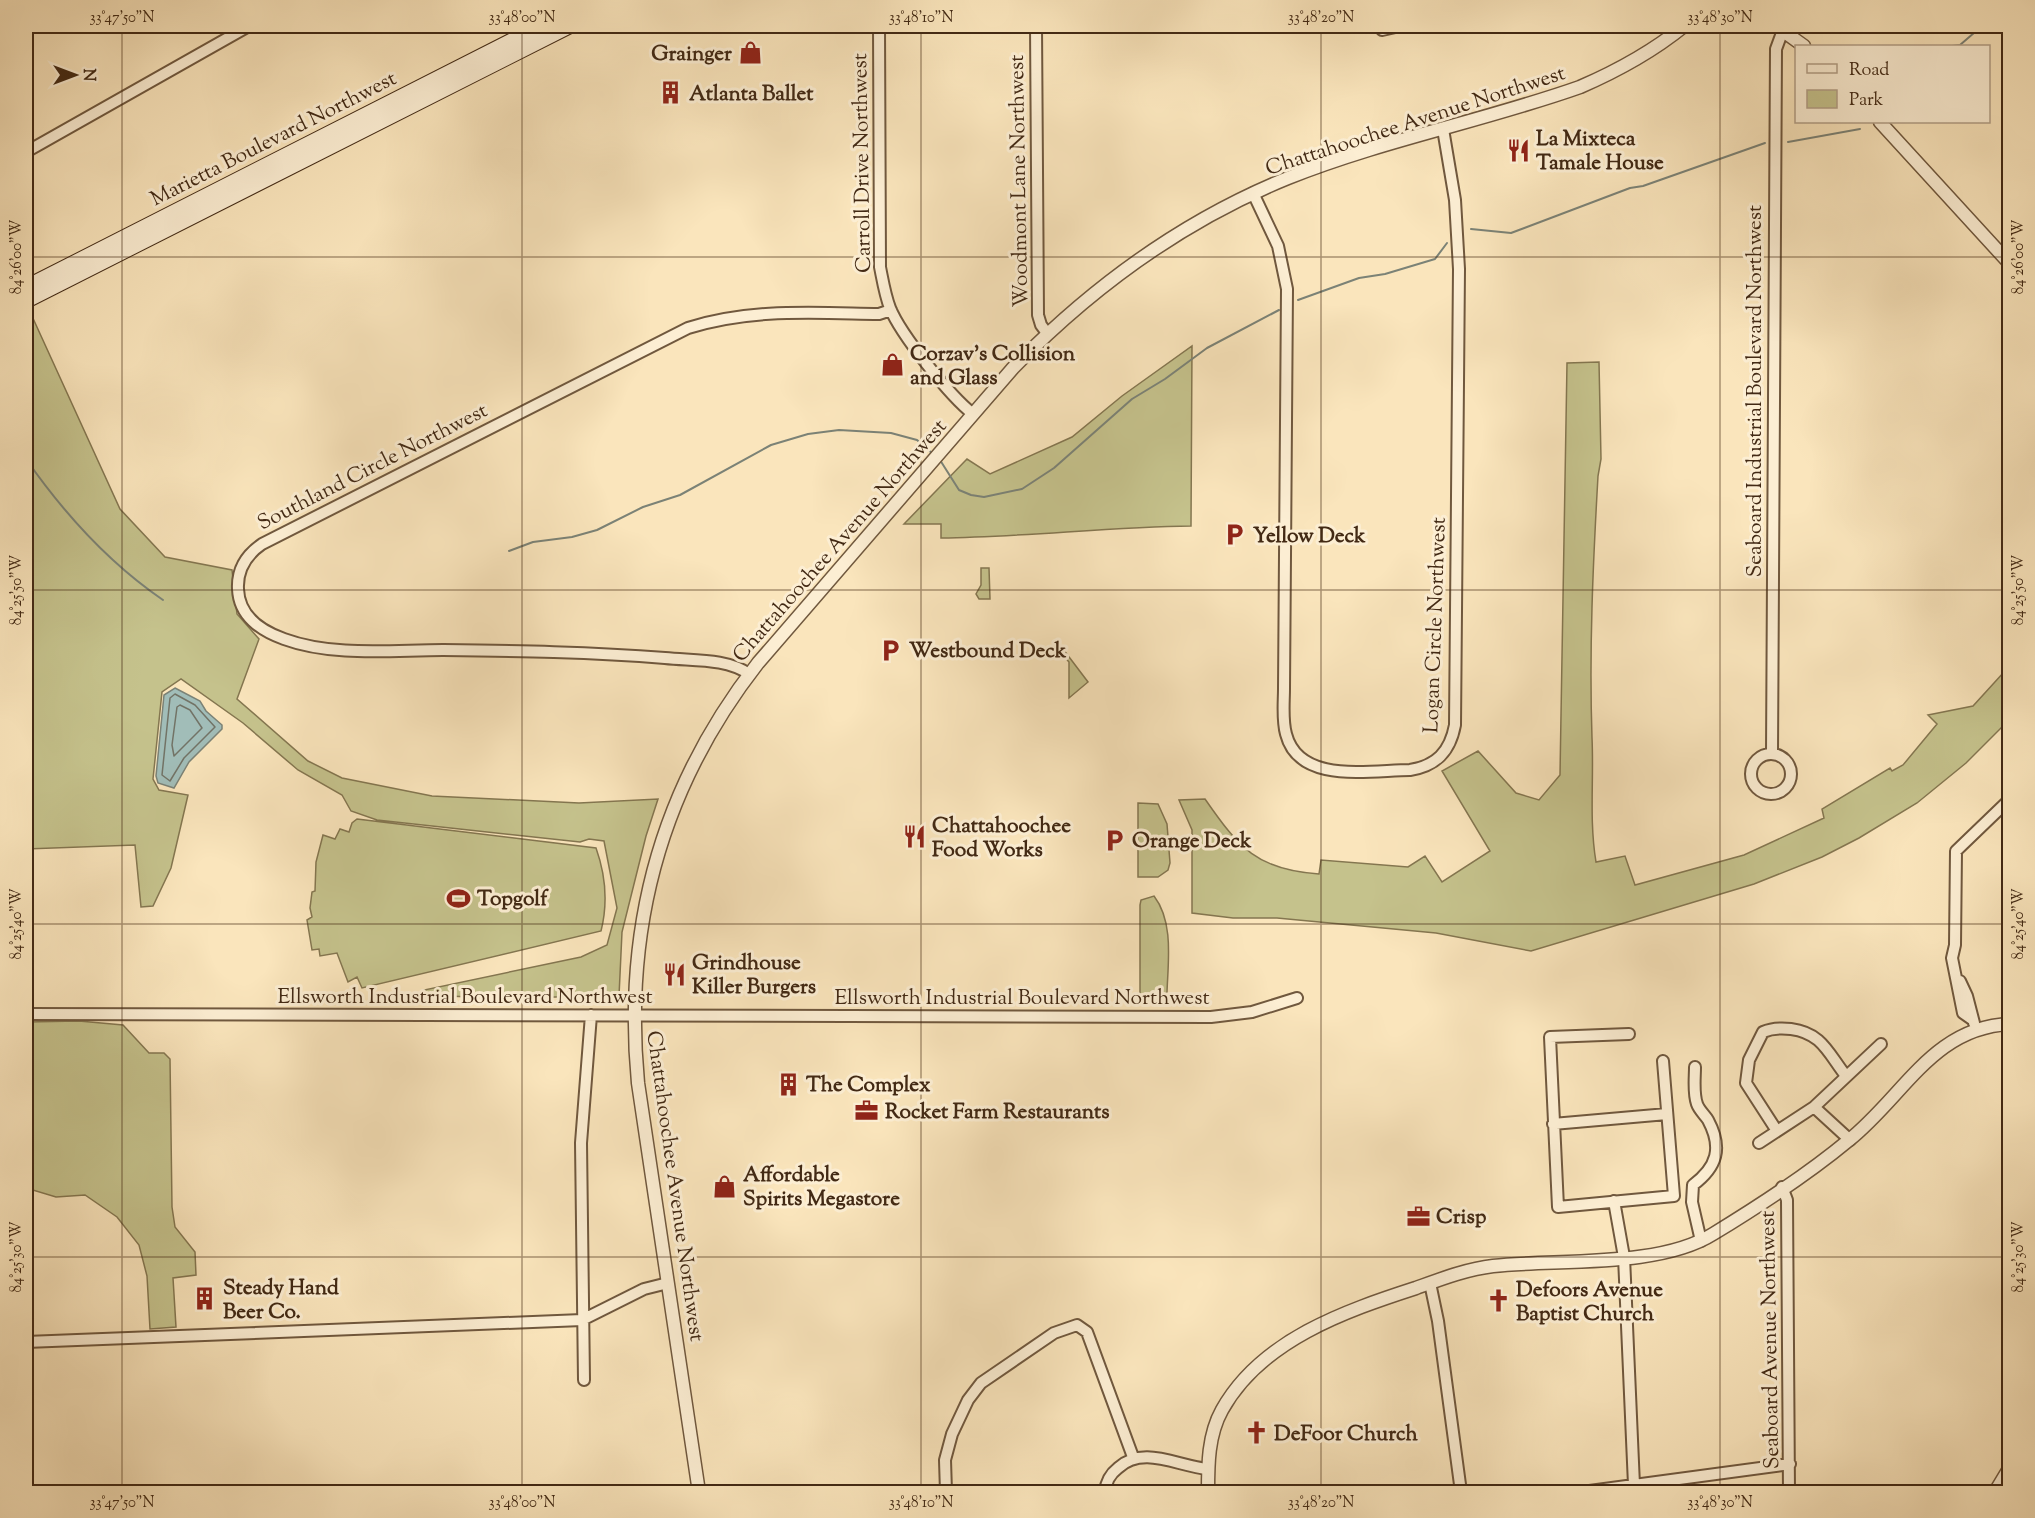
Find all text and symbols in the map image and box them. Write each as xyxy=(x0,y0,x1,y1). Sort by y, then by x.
text: 33°47'50"N xyxy=(90,8,154,29)
text: 33°48'00"N xyxy=(489,8,555,29)
text: 33°48'10"N xyxy=(889,8,953,29)
text: 33°48'20"N xyxy=(1288,8,1354,29)
text: 33°48'30"N xyxy=(1687,8,1753,29)
place label: Grainger xyxy=(651,40,732,70)
shop icon: Grainger xyxy=(737,40,763,66)
north arrow xyxy=(45,45,105,105)
legend xyxy=(1795,45,1990,123)
street label: Carroll Drive Northwest xyxy=(846,53,880,273)
street label: Woodmont Lane Northwest xyxy=(1003,54,1037,308)
text: Road xyxy=(1849,58,1889,84)
street label: Chattahoochee Avenue Northwest xyxy=(1262,59,1569,185)
street label: Marietta Boulevard Northwest xyxy=(146,65,402,215)
text: N xyxy=(76,69,99,82)
building icon: Atlanta Ballet xyxy=(658,80,684,106)
place label: Atlanta Ballet xyxy=(689,80,814,110)
text: Park xyxy=(1849,88,1884,114)
place label: La Mixteca Tamale House xyxy=(1536,125,1664,179)
restaurant icon: La Mixteca Tamale House xyxy=(1505,137,1531,163)
street label: Seaboard Industrial Boulevard Northwest xyxy=(1741,205,1771,577)
text: 84°26'00"W xyxy=(7,219,28,294)
text: 84°26'00"W xyxy=(2009,219,2030,294)
place label: Corzav's Collision and Glass xyxy=(910,340,1076,394)
shop icon: Corzav's Collision and Glass xyxy=(879,352,905,378)
street label: Southland Circle Northwest xyxy=(253,397,493,539)
street label: Chattahoochee Avenue Northwest xyxy=(726,413,955,669)
street label: Logan Circle Northwest xyxy=(1417,517,1455,734)
parking icon: Yellow Deck xyxy=(1222,522,1248,548)
place label: Yellow Deck xyxy=(1253,522,1366,552)
text: 84°25'50"W xyxy=(7,554,28,625)
text: 84°25'50"W xyxy=(2009,554,2030,625)
parking icon: Westbound Deck xyxy=(878,637,904,663)
place label: Westbound Deck xyxy=(909,637,1067,667)
place label: Chattahoochee Food Works xyxy=(932,812,1071,866)
restaurant icon: Chattahoochee Food Works xyxy=(901,824,927,850)
parking icon: Orange Deck xyxy=(1101,827,1127,853)
place label: Orange Deck xyxy=(1132,827,1252,857)
sports icon: Topgolf xyxy=(446,885,472,911)
place label: Topgolf xyxy=(477,885,549,915)
text: 84°25'40"W xyxy=(7,888,28,960)
text: 84°25'40"W xyxy=(2009,888,2030,960)
place label: Grindhouse Killer Burgers xyxy=(692,949,816,1003)
restaurant icon: Grindhouse Killer Burgers xyxy=(661,961,687,987)
street label: Ellsworth Industrial Boulevard Northwest xyxy=(277,983,653,1013)
street label: Ellsworth Industrial Boulevard Northwest xyxy=(834,984,1210,1014)
street label: Chattahoochee Avenue Northwest xyxy=(637,1029,711,1344)
building icon: The Complex xyxy=(775,1071,801,1097)
place label: The Complex xyxy=(806,1071,931,1101)
office icon: Rocket Farm Restaurants xyxy=(854,1098,880,1124)
place label: Rocket Farm Restaurants xyxy=(885,1098,1110,1128)
place label: Affordable Spirits Megastore xyxy=(743,1161,900,1215)
shop icon: Affordable Spirits Megastore xyxy=(712,1173,738,1199)
office icon: Crisp xyxy=(1405,1203,1431,1229)
place label: Crisp xyxy=(1436,1203,1487,1233)
street label: Seaboard Avenue Northwest xyxy=(1754,1211,1788,1469)
text: 84°25'30"W xyxy=(7,1221,28,1293)
text: 84°25'30"W xyxy=(2009,1221,2030,1293)
place label: Steady Hand Beer Co. xyxy=(223,1274,339,1328)
place label: Defoors Avenue Baptist Church xyxy=(1516,1276,1663,1330)
building icon: Steady Hand Beer Co. xyxy=(192,1286,218,1312)
church icon: Defoors Avenue Baptist Church xyxy=(1485,1288,1511,1314)
church icon: DeFoor Church xyxy=(1243,1420,1269,1446)
place label: DeFoor Church xyxy=(1274,1420,1418,1450)
text: 33°47'50"N xyxy=(90,1493,154,1514)
text: 33°48'00"N xyxy=(489,1493,555,1514)
text: 33°48'10"N xyxy=(889,1493,953,1514)
text: 33°48'20"N xyxy=(1288,1493,1354,1514)
text: 33°48'30"N xyxy=(1687,1493,1753,1514)

